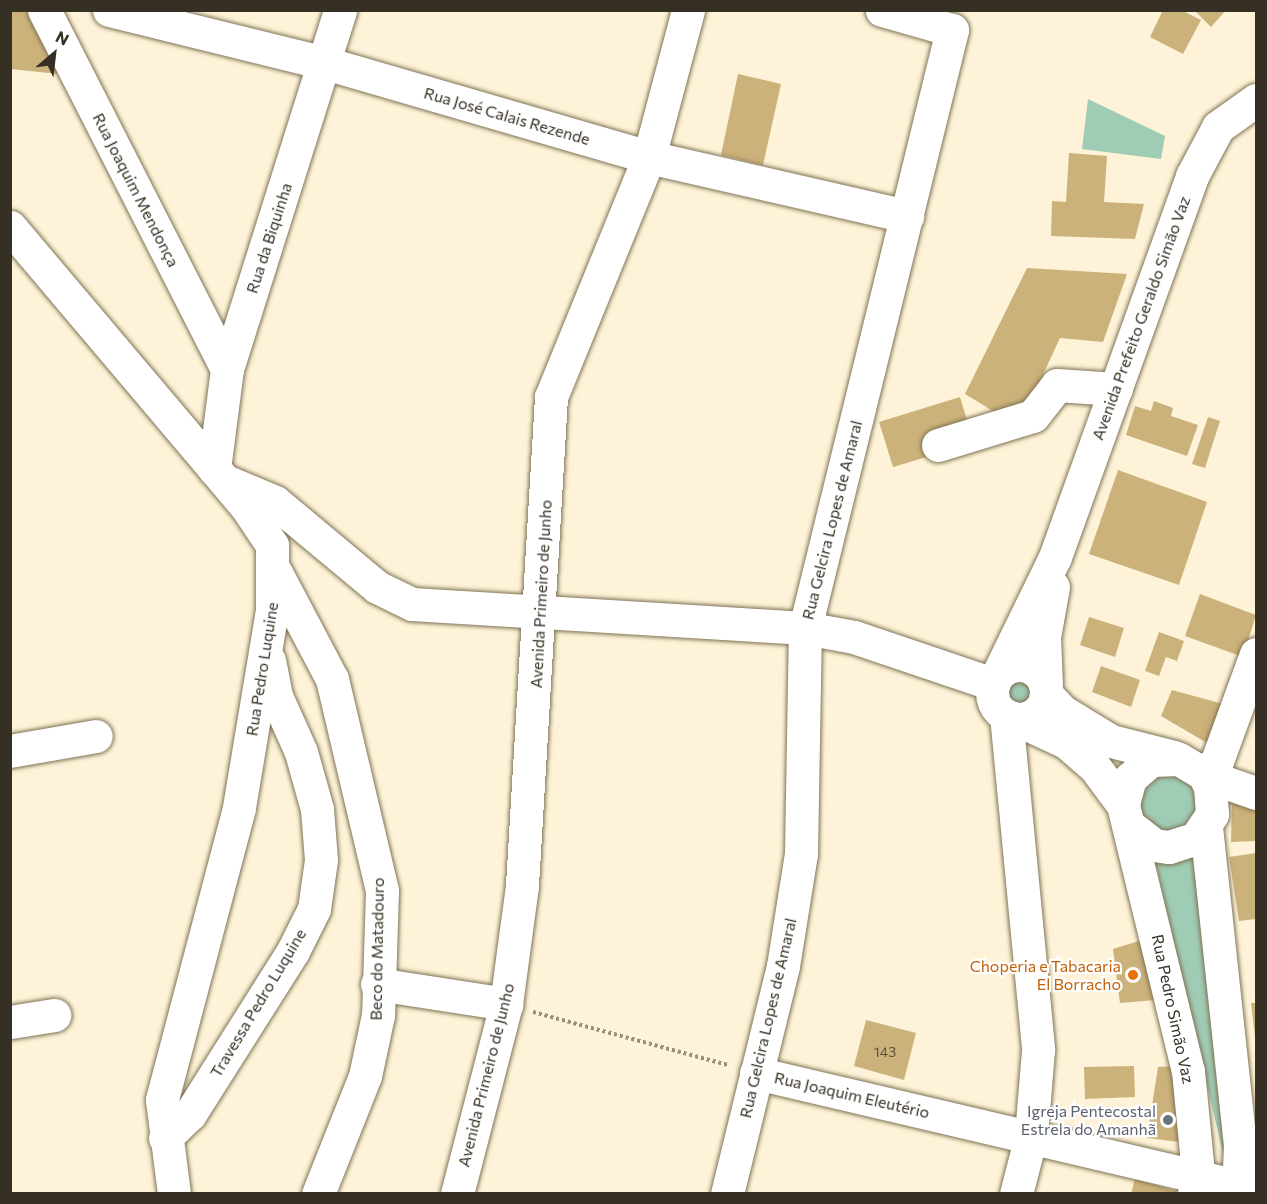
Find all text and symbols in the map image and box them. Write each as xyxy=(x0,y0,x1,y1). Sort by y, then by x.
north arrow xyxy=(24,24,84,84)
text: N xyxy=(53,26,72,49)
street label: Rua José Calais Rezende xyxy=(422,83,592,149)
street label: Rua Joaquim Mendonça xyxy=(89,110,183,270)
street label: Rua da Biquinha xyxy=(242,180,296,296)
street label: Avenida Prefeito Geraldo Simão Vaz xyxy=(1088,193,1194,443)
street label: Rua Gelcira Lopes de Amaral xyxy=(798,418,866,622)
street label: Avenida Primeiro de Junho xyxy=(526,499,556,689)
street label: Rua Pedro Luquine xyxy=(242,601,282,737)
street label: Beco do Matadouro xyxy=(366,877,388,1021)
street label: Rua Gelcira Lopes de Amaral xyxy=(736,916,800,1120)
street label: Travessa Pedro Luquine xyxy=(206,925,310,1081)
street label: Rua Pedro Simão Vaz xyxy=(1148,933,1198,1085)
place label: Choperia e Tabacaria El Borracho xyxy=(970,956,1121,994)
marker: Choperia e Tabacaria El Borracho xyxy=(1126,968,1140,982)
street label: Avenida Primeiro de Junho xyxy=(454,981,518,1169)
house number: 143 xyxy=(874,1044,896,1060)
street label: Rua Joaquim Eleutério xyxy=(772,1068,932,1122)
place label: Igreja Pentecostal Estrela do Amanhã xyxy=(1021,1101,1156,1139)
marker: Igreja Pentecostal Estrela do Amanhã xyxy=(1161,1113,1175,1127)

